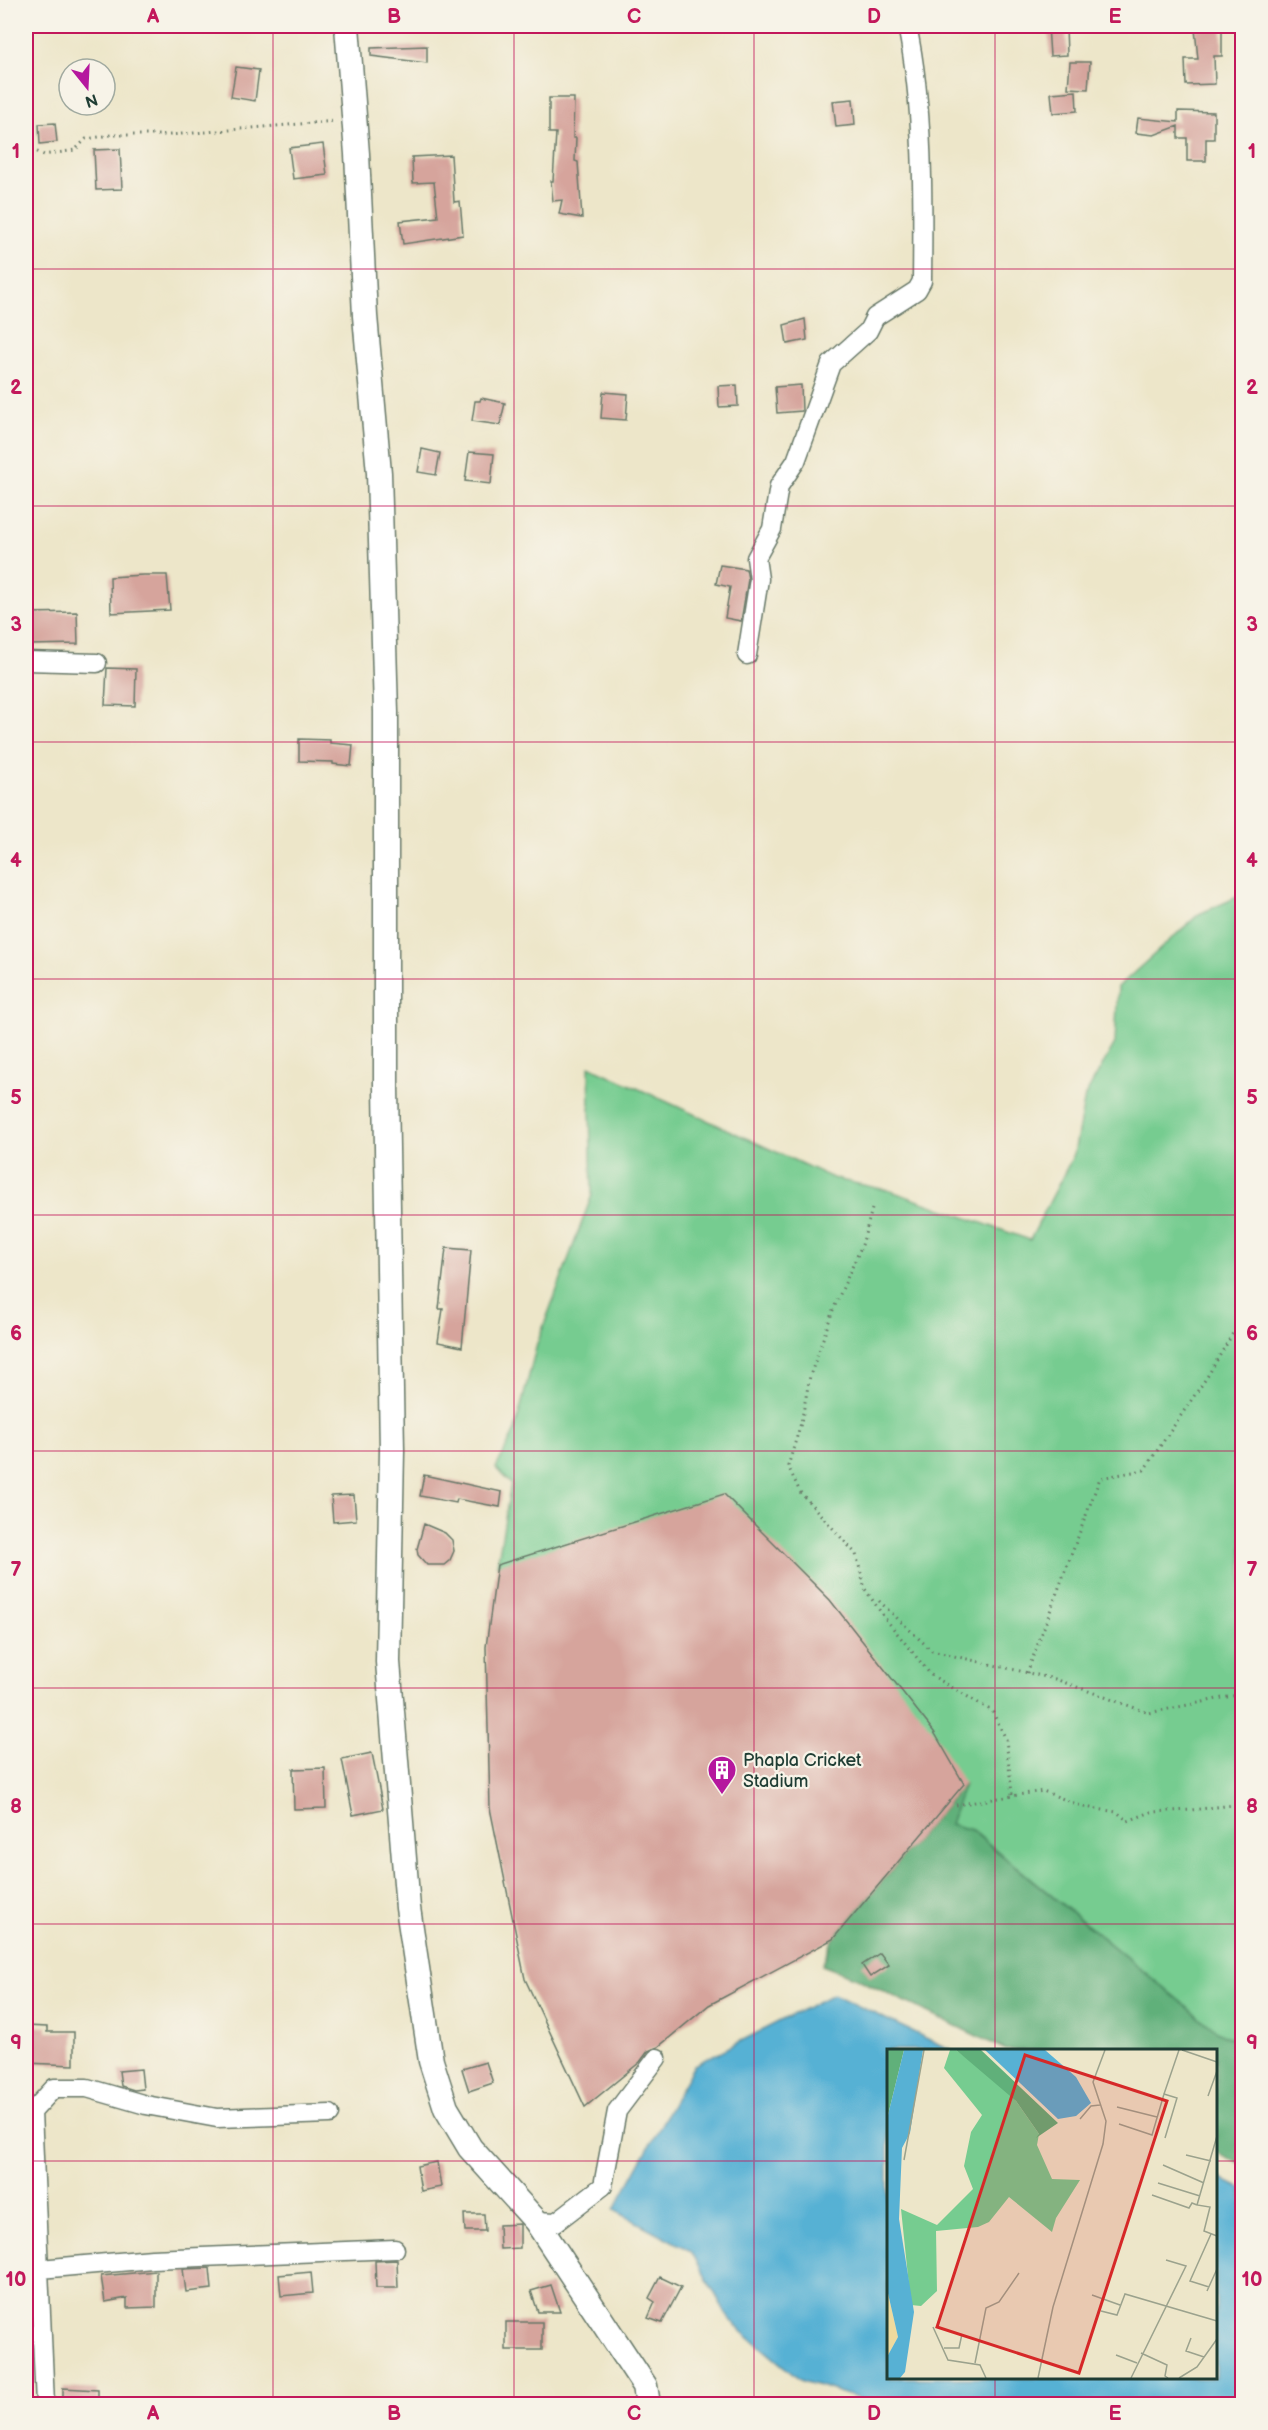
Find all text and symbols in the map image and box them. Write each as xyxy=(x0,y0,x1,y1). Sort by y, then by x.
text: A xyxy=(146,5,160,29)
text: B xyxy=(387,5,401,29)
text: C xyxy=(627,5,641,29)
text: D xyxy=(867,5,881,29)
text: E xyxy=(1109,5,1122,29)
north arrow xyxy=(57,57,117,117)
text: N xyxy=(83,89,100,111)
text: 1 xyxy=(12,140,20,164)
text: 1 xyxy=(1248,140,1256,164)
text: 2 xyxy=(10,376,22,400)
text: 2 xyxy=(1246,376,1258,400)
text: 3 xyxy=(10,613,22,637)
text: 3 xyxy=(1246,613,1258,637)
text: 4 xyxy=(10,849,22,873)
text: 4 xyxy=(1246,849,1258,873)
text: 5 xyxy=(10,1086,22,1110)
text: 5 xyxy=(1246,1086,1258,1110)
text: 6 xyxy=(10,1322,22,1346)
text: 6 xyxy=(1246,1322,1258,1346)
text: 7 xyxy=(10,1558,22,1582)
text: 7 xyxy=(1246,1558,1258,1582)
place label: Phapla Cricket Stadium xyxy=(743,1750,862,1792)
building icon: Phapla Cricket Stadium xyxy=(706,1754,738,1796)
text: 8 xyxy=(10,1795,22,1819)
text: 8 xyxy=(1246,1795,1258,1819)
text: 9 xyxy=(10,2031,22,2055)
text: 9 xyxy=(1246,2031,1258,2055)
inset map xyxy=(887,2049,1217,2379)
text: 10 xyxy=(6,2268,26,2292)
text: 10 xyxy=(1242,2268,1262,2292)
text: A xyxy=(146,2402,160,2426)
text: B xyxy=(387,2402,401,2426)
text: C xyxy=(627,2402,641,2426)
text: D xyxy=(867,2402,881,2426)
text: E xyxy=(1109,2402,1122,2426)

